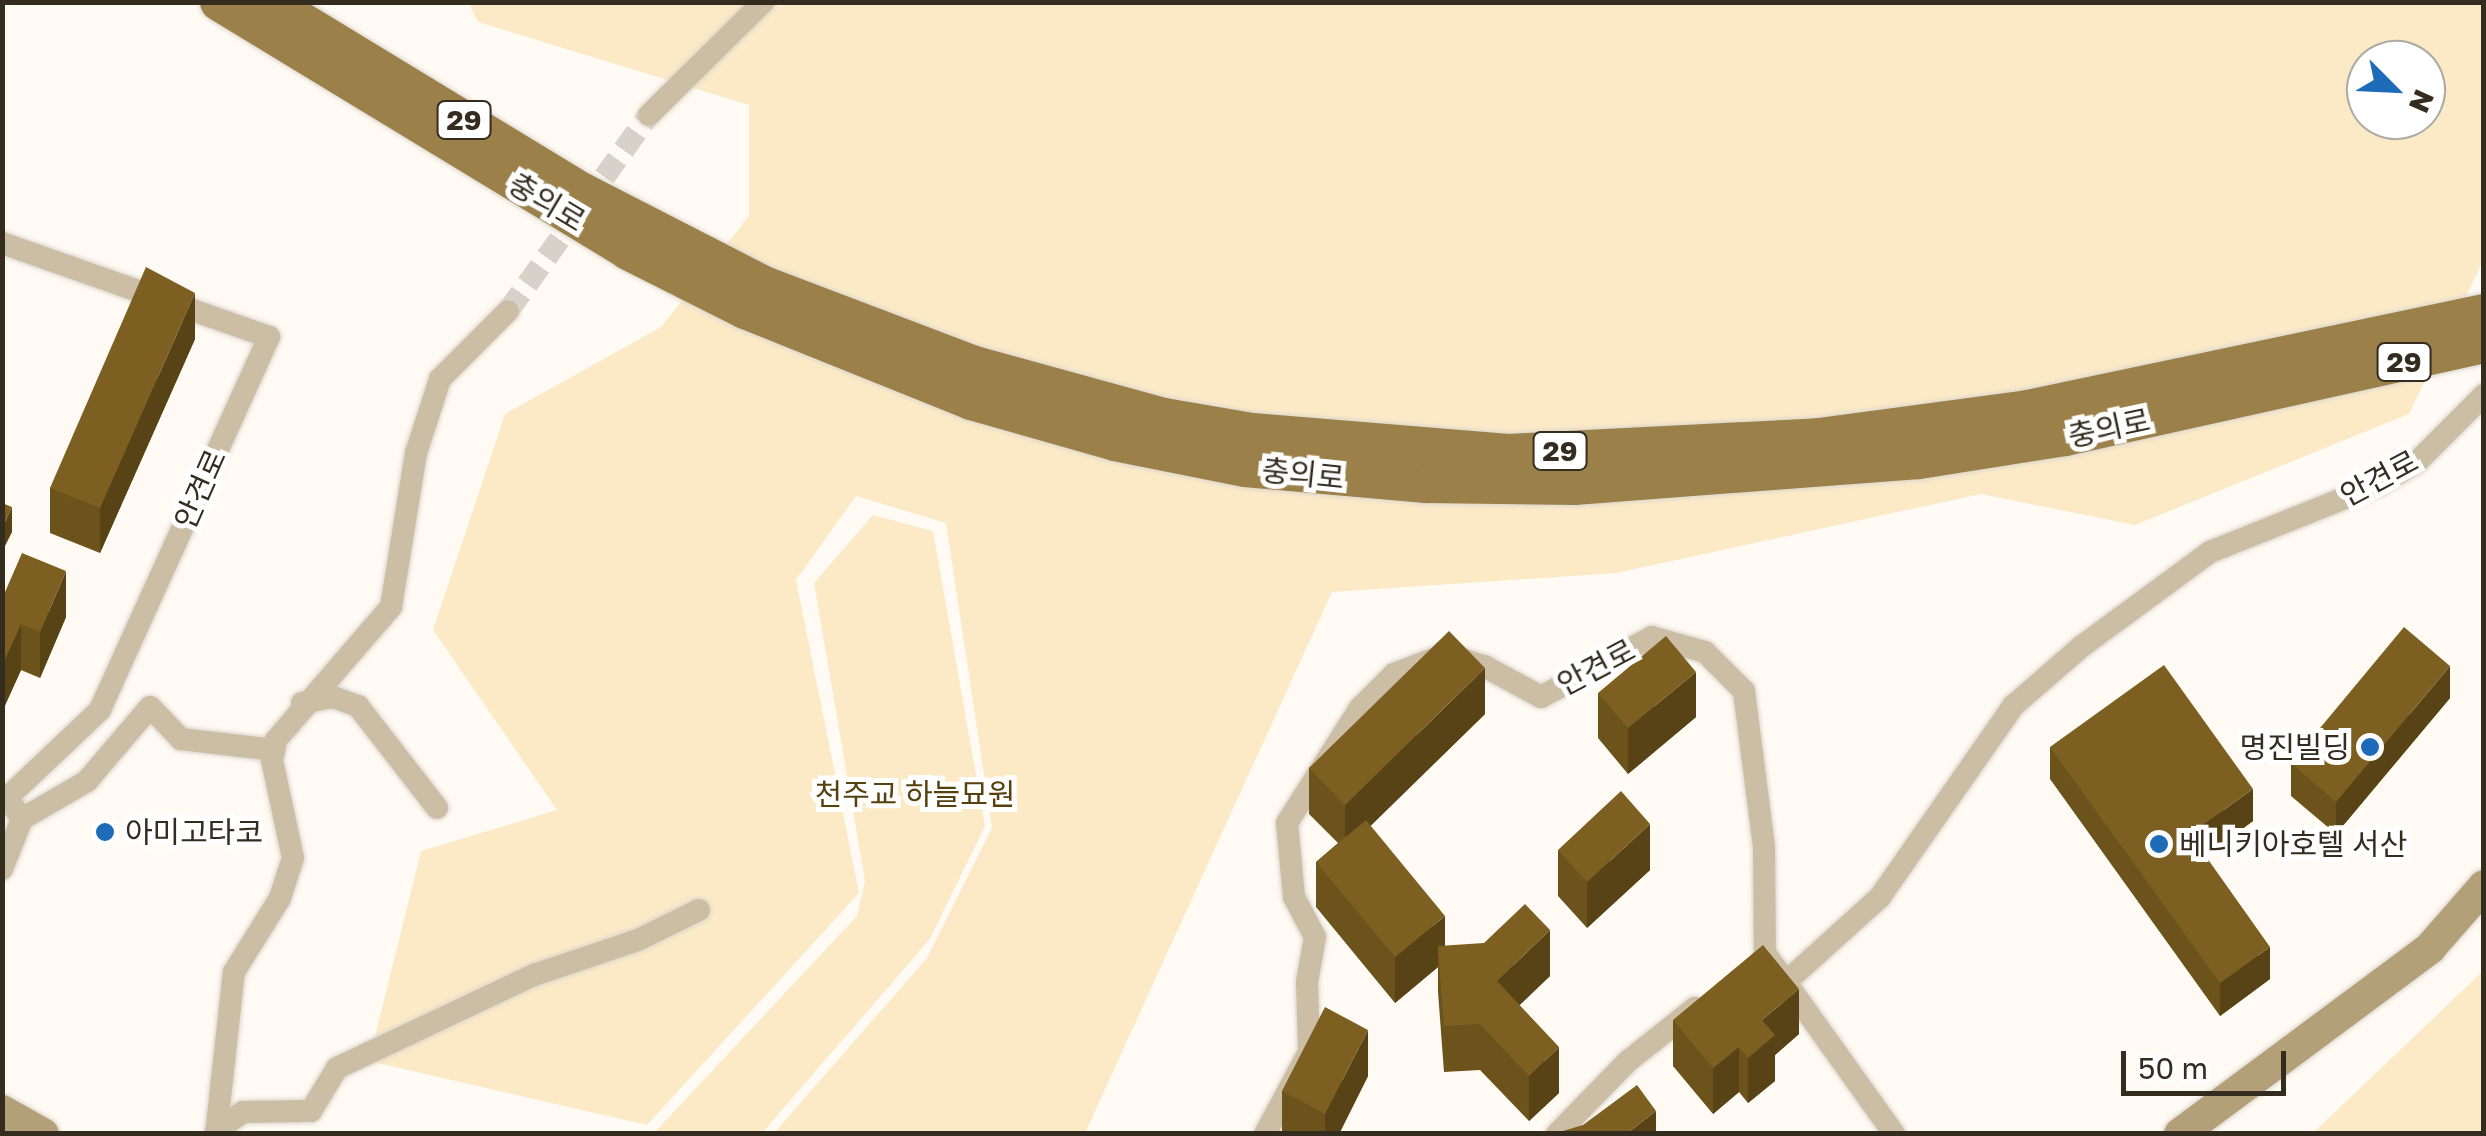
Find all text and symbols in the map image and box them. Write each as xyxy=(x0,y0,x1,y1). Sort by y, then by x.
north arrow xyxy=(2346,40,2446,140)
text: N xyxy=(2403,85,2441,118)
road number: 29 xyxy=(436,97,492,143)
street label: 충의로 xyxy=(502,165,592,239)
road number: 29 xyxy=(2376,339,2432,385)
street label: 충의로 xyxy=(2065,402,2153,454)
road number: 29 xyxy=(1532,428,1588,474)
street label: 안견로 xyxy=(2334,443,2424,513)
street label: 안견로 xyxy=(167,444,233,534)
street label: 충의로 xyxy=(1260,452,1346,496)
street label: 안견로 xyxy=(1551,632,1641,702)
place label: 명진빌딩 xyxy=(2240,729,2350,765)
marker: 명진빌딩 xyxy=(2359,736,2381,758)
park label: 천주교 하늘묘원 xyxy=(815,776,1015,812)
place label: 아미고타코 xyxy=(125,814,263,850)
marker: 아미고타코 xyxy=(94,821,116,843)
place label: 베니키아호텔 서산 xyxy=(2179,826,2407,862)
marker: 베니키아호텔 서산 xyxy=(2148,833,2170,855)
scale bar xyxy=(2126,1031,2291,1093)
text: 50 m xyxy=(2138,1050,2208,1086)

